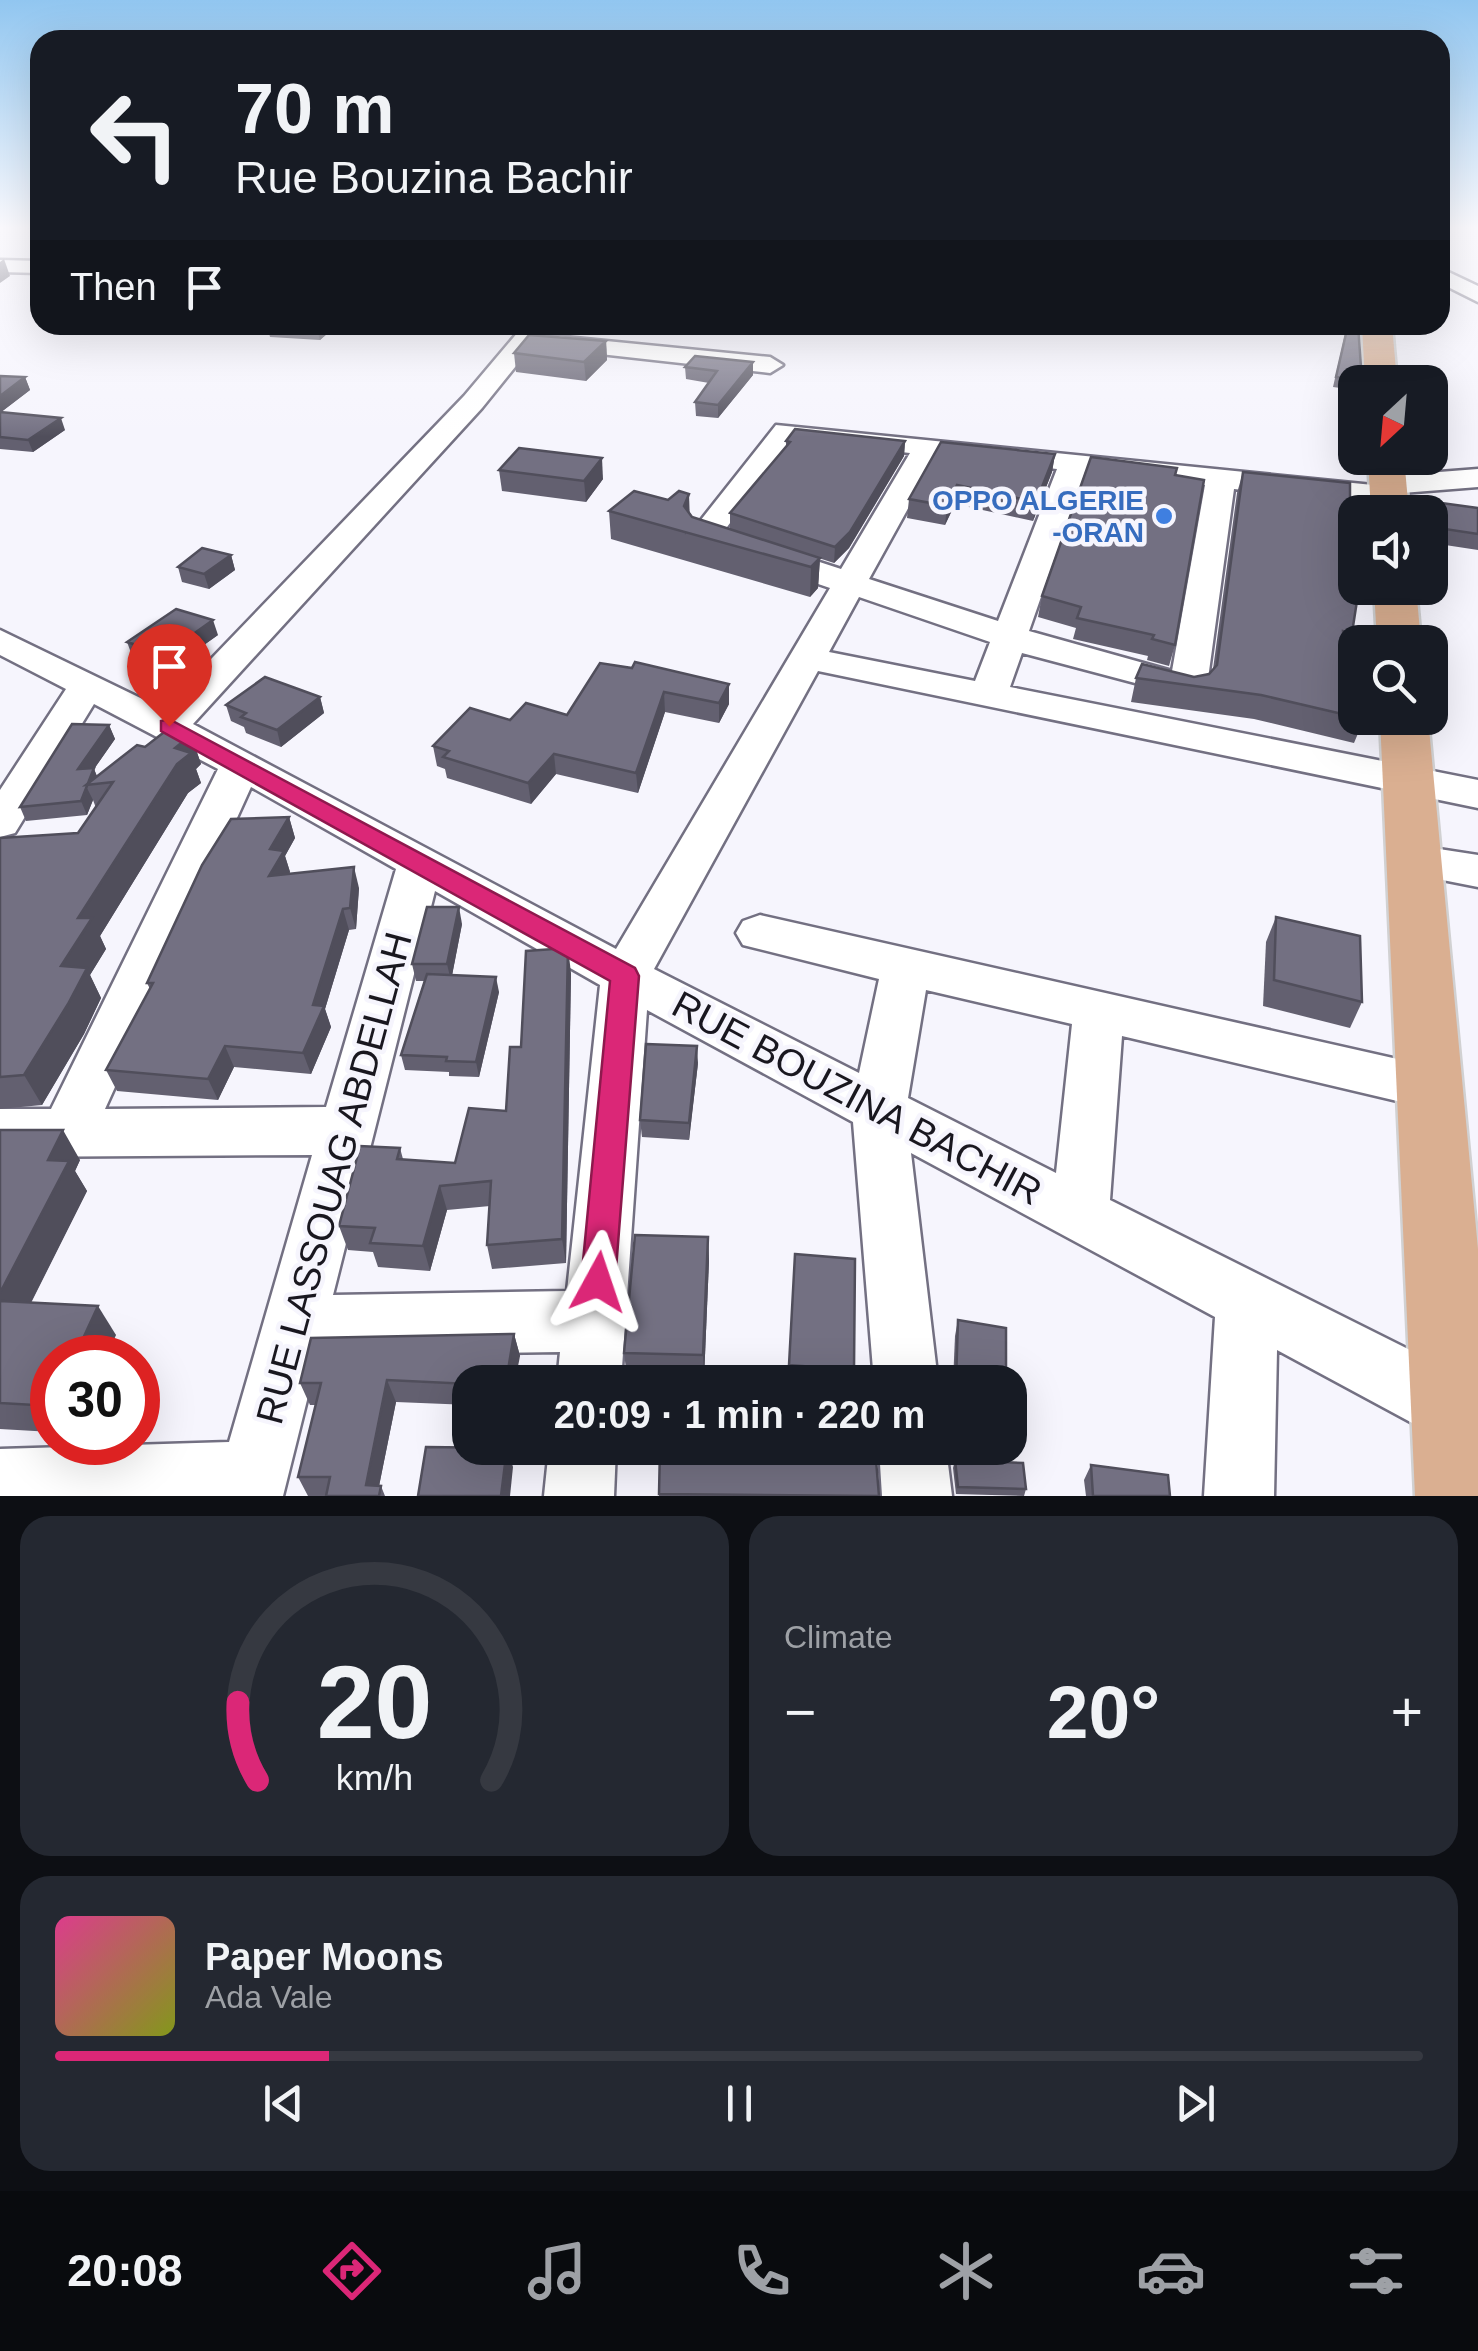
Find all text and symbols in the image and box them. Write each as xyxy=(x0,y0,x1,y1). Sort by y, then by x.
icon: left xyxy=(70,70,200,200)
text: 70 m xyxy=(235,70,395,148)
text: Rue Bouzina Bachir xyxy=(235,152,633,203)
icon: arrive xyxy=(177,260,232,315)
text: Then xyxy=(70,266,157,308)
north arrow xyxy=(1338,365,1448,475)
map controls xyxy=(1338,365,1448,735)
place label: OPPO ALGERIE -ORAN xyxy=(932,485,1144,548)
button: sound xyxy=(1338,495,1448,605)
marker: OPPO ALGERIE -ORAN xyxy=(1153,505,1175,527)
pin xyxy=(127,624,212,727)
button: search xyxy=(1338,625,1448,735)
icon: arrive xyxy=(142,639,197,694)
street label: RUE LASSOUAG ABDELLAH xyxy=(248,928,420,1428)
street label: RUE BOUZINA BACHIR xyxy=(665,983,1049,1213)
position arrow xyxy=(546,1230,650,1334)
speed limit sign: 30 xyxy=(30,1335,160,1465)
text: 20:09 · 1 min · 220 m xyxy=(554,1394,925,1436)
text: Climate xyxy=(784,1619,892,1655)
text: 20 xyxy=(317,1644,432,1760)
text: 20° xyxy=(1047,1670,1160,1754)
text: − xyxy=(784,1681,816,1743)
text: + xyxy=(1391,1681,1423,1743)
text: km/h xyxy=(336,1758,413,1798)
text: Paper Moons xyxy=(205,1936,444,1978)
text: Ada Vale xyxy=(205,1979,333,2015)
icon: previous xyxy=(256,2076,311,2131)
icon: pause xyxy=(712,2076,767,2131)
icon: next xyxy=(1168,2076,1223,2131)
icon: directions xyxy=(317,2236,387,2306)
icon: music xyxy=(522,2236,592,2306)
icon: phone xyxy=(727,2236,797,2306)
icon: climate xyxy=(931,2236,1001,2306)
icon: car xyxy=(1136,2236,1206,2306)
icon: filters xyxy=(1341,2236,1411,2306)
text: 20:08 xyxy=(67,2245,182,2296)

